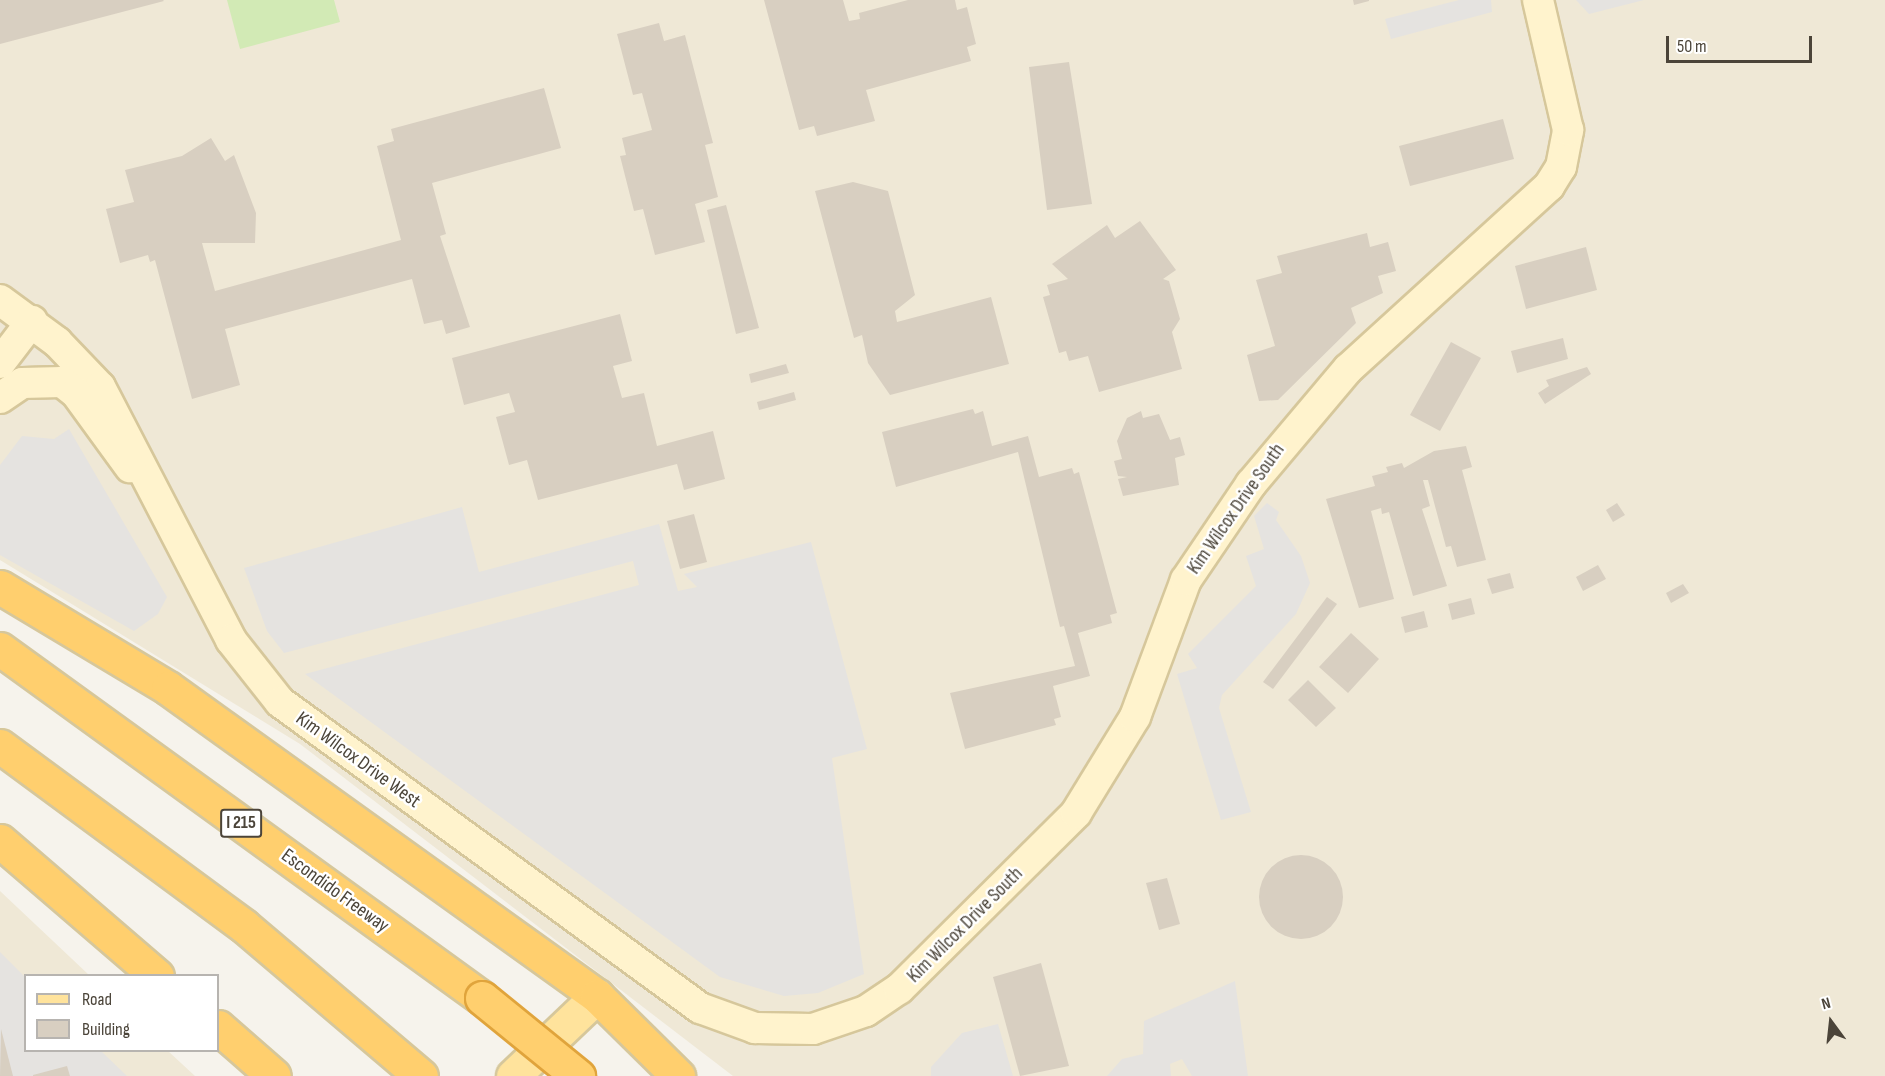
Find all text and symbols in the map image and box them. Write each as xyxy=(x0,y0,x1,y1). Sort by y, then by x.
scale bar xyxy=(1669,24,1814,62)
text: 50 m xyxy=(1677,36,1707,57)
street label: Kim Wilcox Drive South xyxy=(1182,439,1290,579)
street label: Kim Wilcox Drive West xyxy=(291,707,425,813)
road number: I 215 xyxy=(220,808,262,838)
street label: Escondido Freeway xyxy=(276,844,394,938)
street label: Kim Wilcox Drive South xyxy=(902,862,1028,988)
legend xyxy=(24,974,219,1052)
text: Road xyxy=(82,989,112,1010)
north arrow xyxy=(1801,992,1861,1052)
text: N xyxy=(1820,994,1833,1014)
text: Building xyxy=(82,1019,130,1040)

